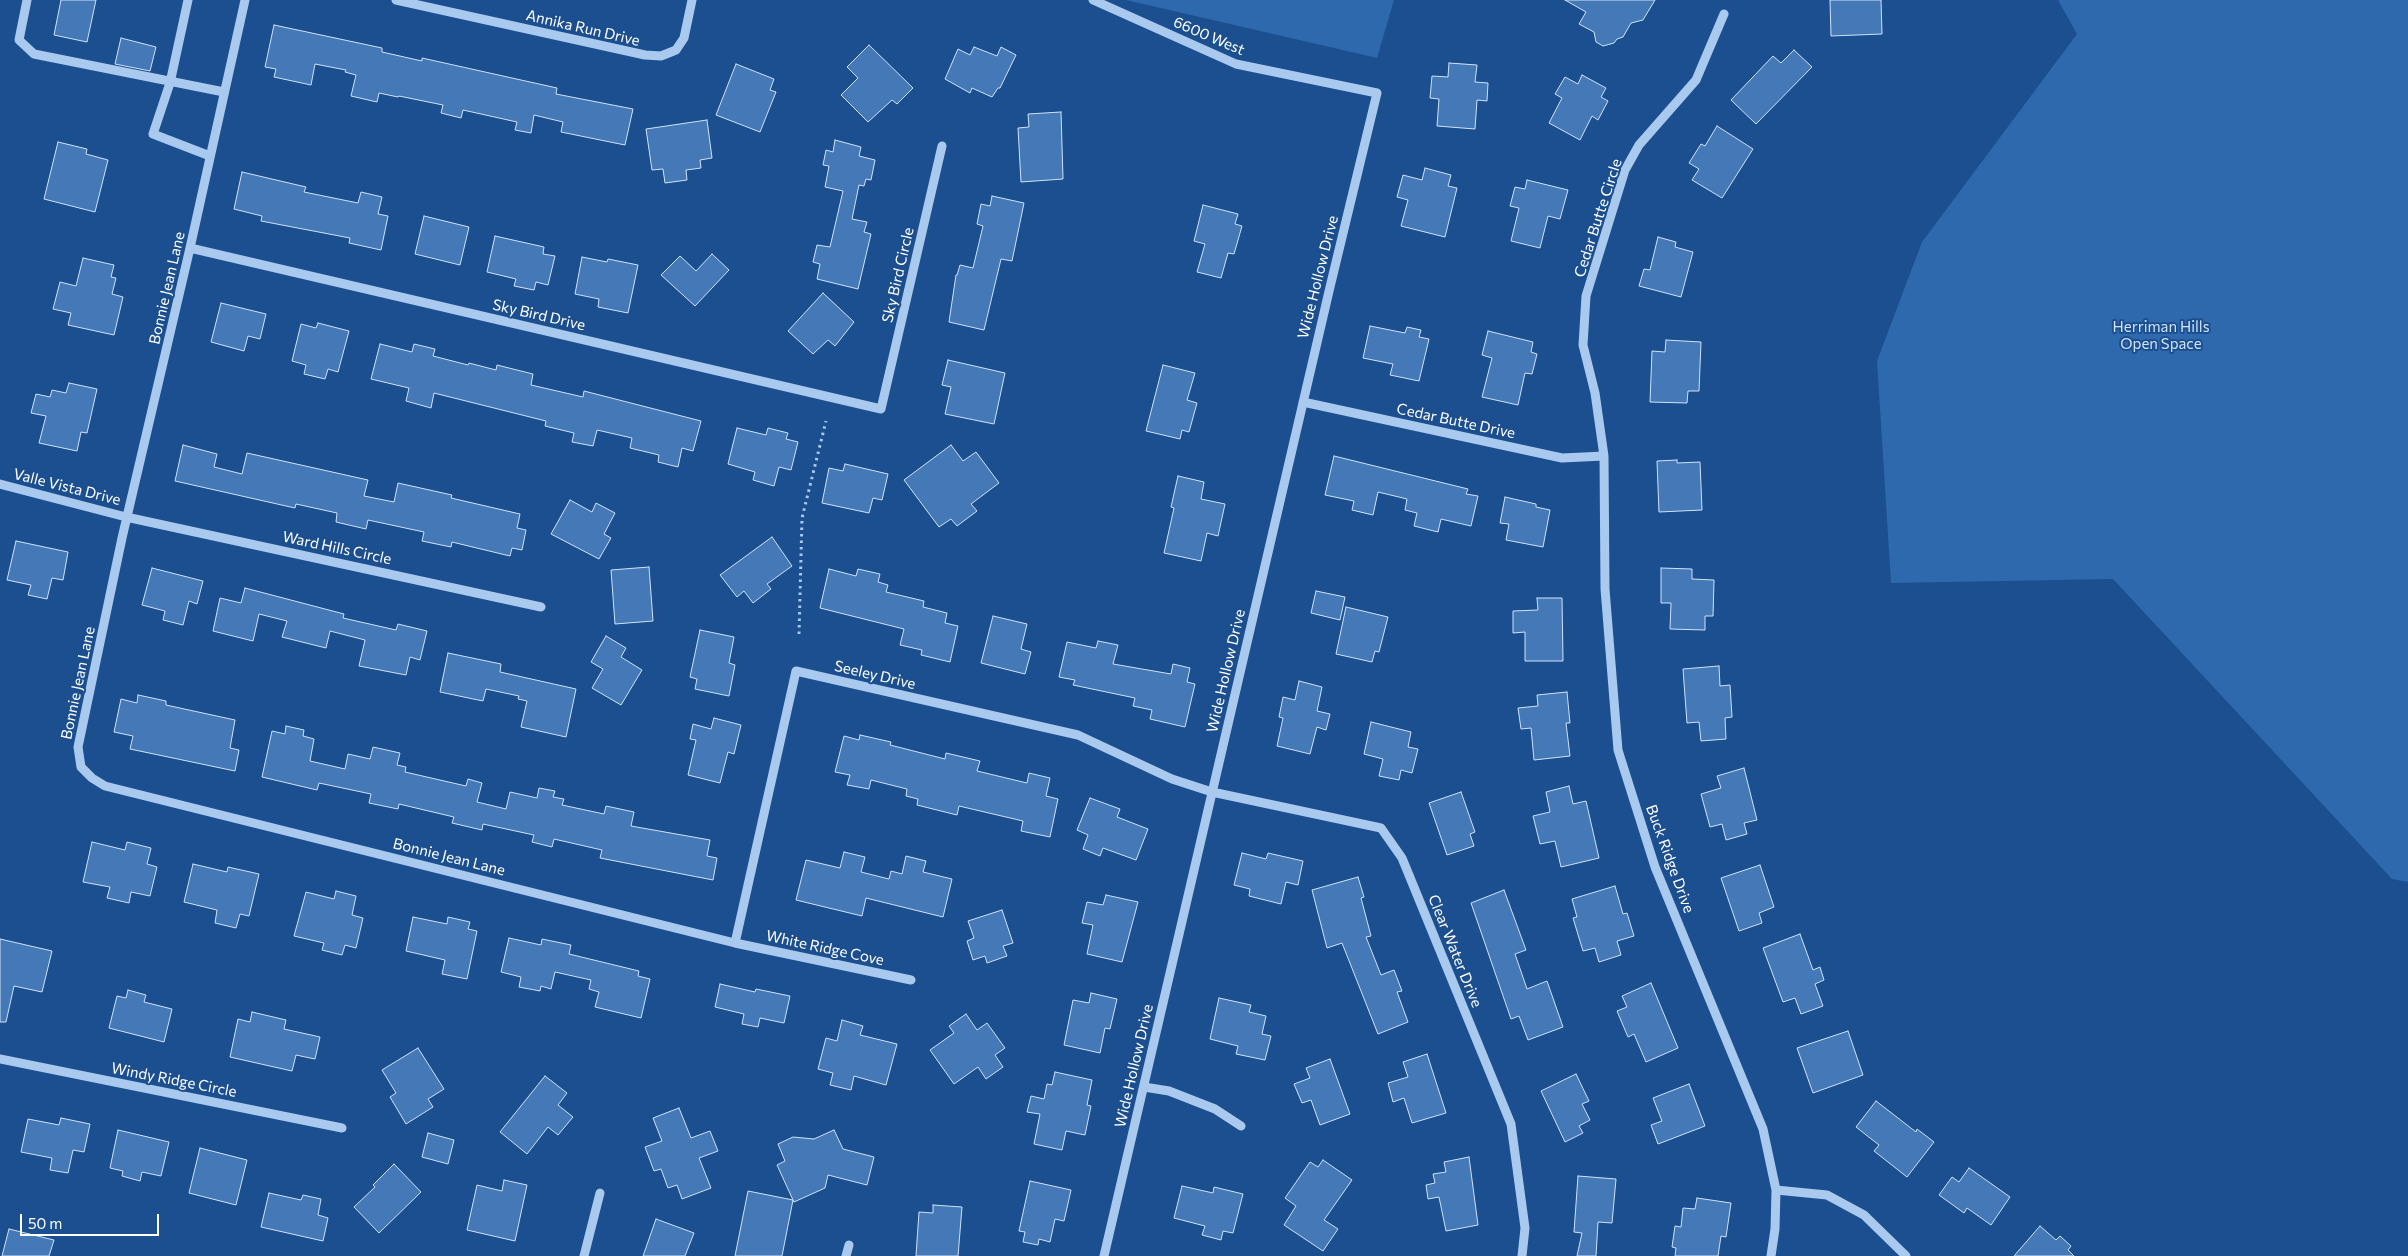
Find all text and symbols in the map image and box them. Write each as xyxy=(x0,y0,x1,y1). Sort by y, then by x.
street label: Annika Run Drive xyxy=(524,6,642,50)
street label: 6600 West xyxy=(1171,13,1247,59)
street label: Cedar Butte Circle xyxy=(1570,156,1626,280)
street label: Wide Hollow Drive xyxy=(1294,214,1342,340)
street label: Sky Bird Circle xyxy=(878,226,918,324)
street label: Bonnie Jean Lane xyxy=(145,230,189,346)
street label: Sky Bird Drive xyxy=(491,296,587,334)
park label: Herriman Hills Open Space xyxy=(2113,318,2209,353)
street label: Cedar Butte Drive xyxy=(1395,400,1517,442)
street label: Valle Vista Drive xyxy=(12,465,122,509)
street label: Ward Hills Circle xyxy=(281,528,393,568)
street label: Wide Hollow Drive xyxy=(1203,607,1249,735)
street label: Bonnie Jean Lane xyxy=(57,625,99,741)
street label: Seeley Drive xyxy=(833,657,917,693)
street label: Buck Ridge Drive xyxy=(1642,802,1698,916)
street label: Bonnie Jean Lane xyxy=(391,834,507,880)
street label: Clear Water Drive xyxy=(1424,892,1486,1010)
street label: White Ridge Cove xyxy=(764,927,886,969)
street label: Wide Hollow Drive xyxy=(1111,1002,1157,1130)
street label: Windy Ridge Circle xyxy=(110,1059,238,1101)
scale bar xyxy=(22,1204,161,1236)
text: 50 m xyxy=(28,1214,62,1232)

